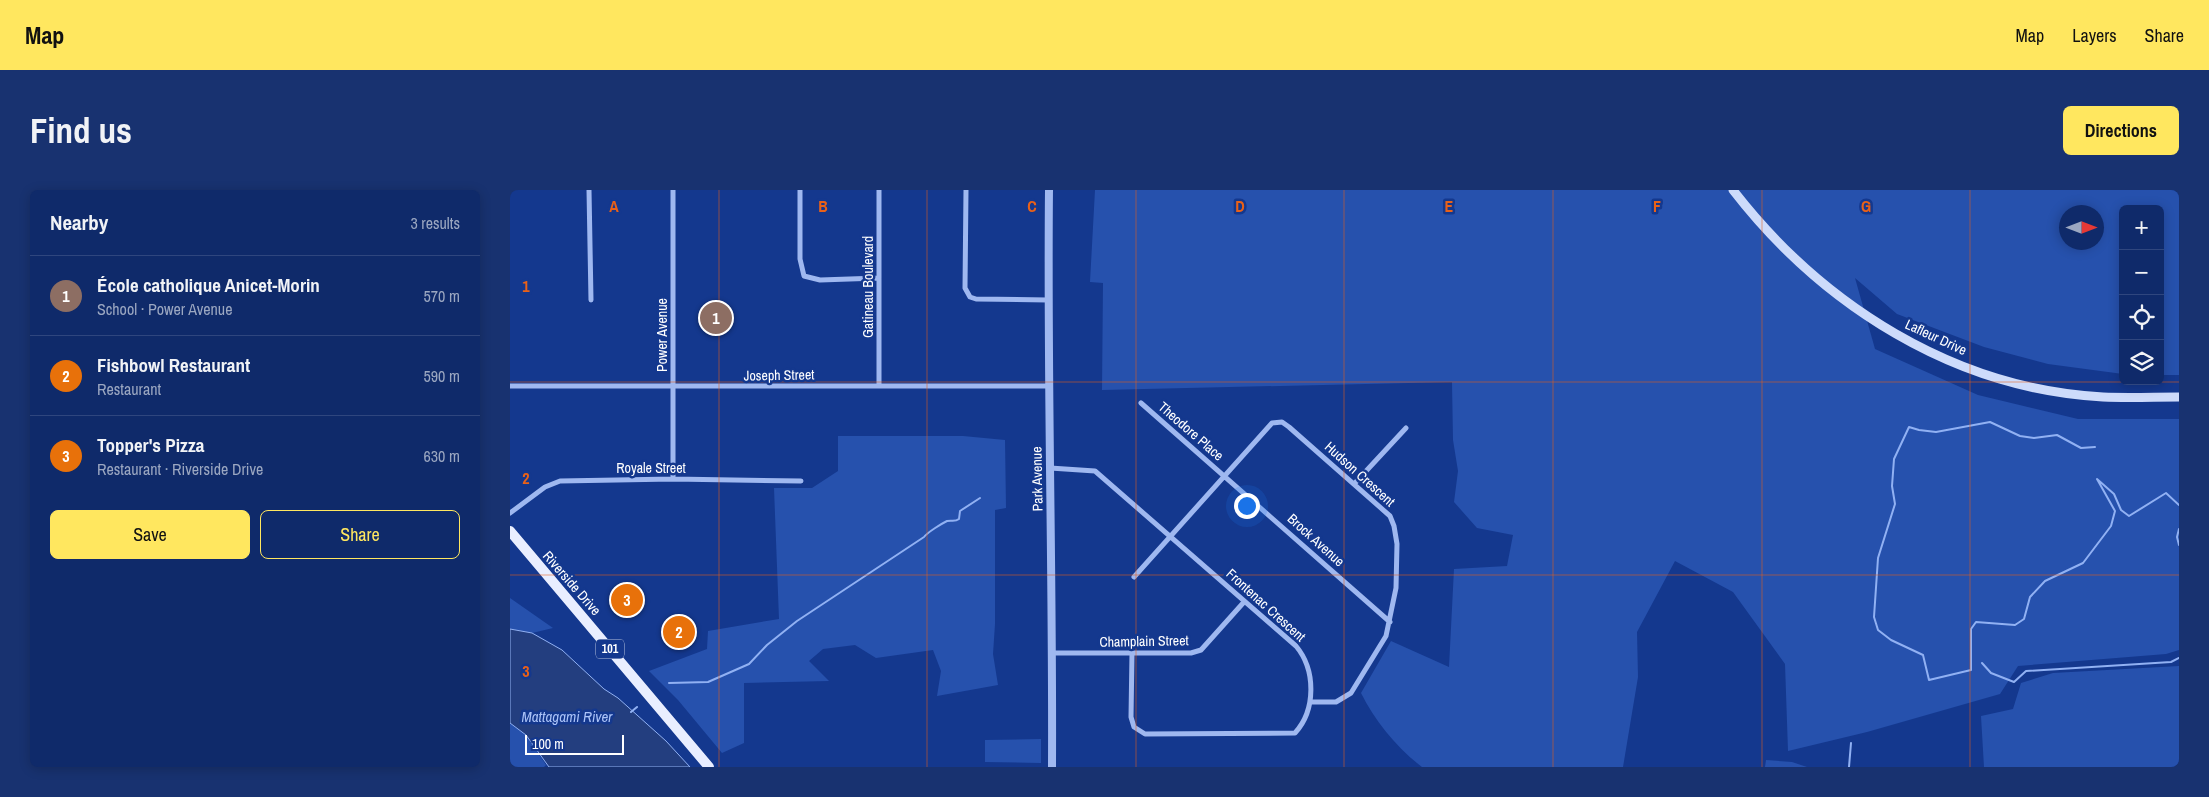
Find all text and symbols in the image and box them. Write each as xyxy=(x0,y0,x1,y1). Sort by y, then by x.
text: Map xyxy=(25,19,64,51)
text: Map xyxy=(2016,23,2044,48)
text: Layers xyxy=(2072,23,2117,48)
text: Share xyxy=(2145,23,2184,48)
button: Directions xyxy=(2063,106,2179,155)
text: Find us xyxy=(30,107,132,154)
text: A xyxy=(609,195,619,217)
text: B xyxy=(818,195,828,217)
text: C xyxy=(1027,195,1037,217)
text: D xyxy=(1235,195,1245,217)
text: E xyxy=(1445,195,1454,217)
text: F xyxy=(1653,195,1661,217)
text: G xyxy=(1861,195,1871,217)
north arrow xyxy=(2059,205,2104,250)
map controls xyxy=(2119,205,2164,385)
button: + xyxy=(2119,205,2164,250)
text: Nearby xyxy=(50,208,108,237)
text: 3 results xyxy=(410,212,460,234)
street label: Gatineau Boulevard xyxy=(859,236,877,338)
button: − xyxy=(2119,250,2164,295)
text: École catholique Anicet-Morin xyxy=(97,272,320,298)
text: 1 xyxy=(522,275,530,297)
text: 1 xyxy=(62,285,70,307)
text: 570 m xyxy=(424,285,460,307)
button: locate xyxy=(2119,295,2164,340)
text: School · Power Avenue xyxy=(97,298,232,320)
street label: Power Avenue xyxy=(653,298,671,372)
pin: 1 xyxy=(700,299,732,337)
street label: Lafleur Drive xyxy=(1902,315,1970,359)
button: layers xyxy=(2119,340,2164,385)
text: Fishbowl Restaurant xyxy=(97,352,250,378)
text: 2 xyxy=(62,365,70,387)
text: 590 m xyxy=(424,365,460,387)
street label: Joseph Street xyxy=(743,365,815,385)
text: Restaurant xyxy=(97,378,161,400)
street label: Theodore Place xyxy=(1155,398,1227,464)
text: Topper's Pizza xyxy=(97,432,204,458)
street label: Hudson Crescent xyxy=(1321,438,1399,510)
text: 3 xyxy=(62,445,70,467)
text: 630 m xyxy=(424,445,460,467)
street label: Park Avenue xyxy=(1027,446,1047,512)
text: Restaurant · Riverside Drive xyxy=(97,458,263,480)
street label: Royale Street xyxy=(616,459,686,477)
text: 2 xyxy=(522,467,530,489)
your location xyxy=(1234,493,1260,519)
button: Save xyxy=(50,510,250,559)
button: Share xyxy=(260,510,460,559)
street label: Brock Avenue xyxy=(1284,510,1348,570)
street label: Riverside Drive xyxy=(539,547,605,619)
street label: Frontenac Crescent xyxy=(1223,565,1309,645)
pin: 3 xyxy=(611,581,643,619)
pin: 2 xyxy=(663,613,695,651)
street label: Champlain Street xyxy=(1099,631,1189,651)
road number: 101 xyxy=(596,639,624,658)
text: 3 xyxy=(522,660,530,682)
water label: Mattagami River xyxy=(522,706,613,727)
scale bar xyxy=(525,732,624,755)
text: 100 m xyxy=(532,735,564,753)

